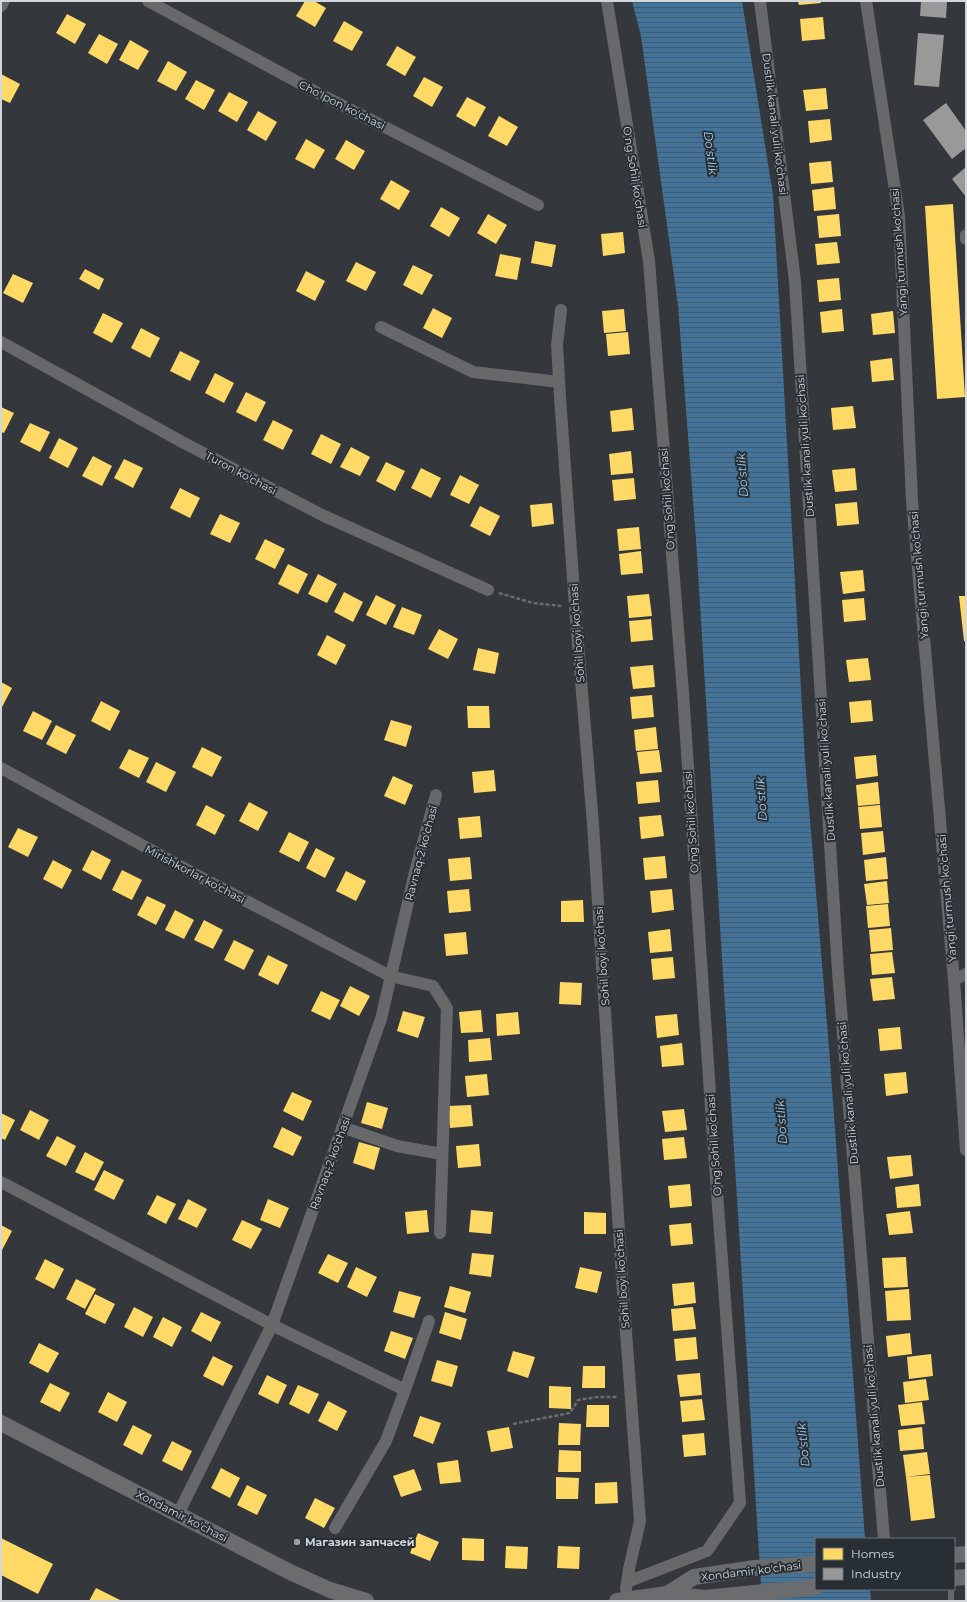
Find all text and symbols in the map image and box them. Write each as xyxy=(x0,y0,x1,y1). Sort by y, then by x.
street label: Dustlik kanali yuli ko'chasi xyxy=(759,52,791,196)
street label: Cho'lpon ko'chasi xyxy=(296,77,388,133)
street label: O'ng Sohil ko'chasi xyxy=(620,125,650,229)
water label: Do'stlik xyxy=(701,130,721,177)
street label: Yangi turmush ko'chasi xyxy=(888,188,910,316)
street label: Dustlik kanali yuli ko'chasi xyxy=(793,374,817,518)
street label: O'ng Sohil ko'chasi xyxy=(656,447,678,551)
street label: Turon ko'chasi xyxy=(203,448,279,498)
water label: Do'stlik xyxy=(733,452,751,497)
street label: Yangi turmush ko'chasi xyxy=(906,511,932,639)
street label: Sohil boyi ko'chasi xyxy=(567,583,587,683)
street label: Dustlik kanali yuli ko'chasi xyxy=(814,698,838,842)
street label: O'ng Sohil ko'chasi xyxy=(680,770,702,874)
water label: Do'stlik xyxy=(752,776,770,821)
street label: Ravnaq-2 ko'chasi xyxy=(402,804,440,902)
street label: Yangi turmush ko'chasi xyxy=(934,834,960,962)
street label: Mirishkorlar ko'chasi xyxy=(143,842,247,906)
street label: Sohil boyi ko'chasi xyxy=(592,906,612,1006)
street label: Dustlik kanali yuli ko'chasi xyxy=(835,1021,861,1165)
street label: O'ng Sohil ko'chasi xyxy=(703,1093,725,1197)
water label: Do'stlik xyxy=(772,1099,790,1144)
street label: Ravnaq-2 ko'chasi xyxy=(307,1114,353,1212)
street label: Sohil boyi ko'chasi xyxy=(612,1229,632,1329)
street label: Dustlik kanali yuli ko'chasi xyxy=(861,1344,887,1488)
water label: Do'stlik xyxy=(794,1422,812,1468)
street label: Xondamir ko'chasi xyxy=(134,1487,230,1545)
place label: Магазин запчасей xyxy=(305,1535,415,1549)
marker: Магазин запчасей xyxy=(292,1537,302,1547)
legend xyxy=(815,1538,955,1590)
text: Homes xyxy=(851,1546,894,1561)
street label: Xondamir ko'chasi xyxy=(700,1558,802,1584)
text: Industry xyxy=(851,1566,901,1581)

